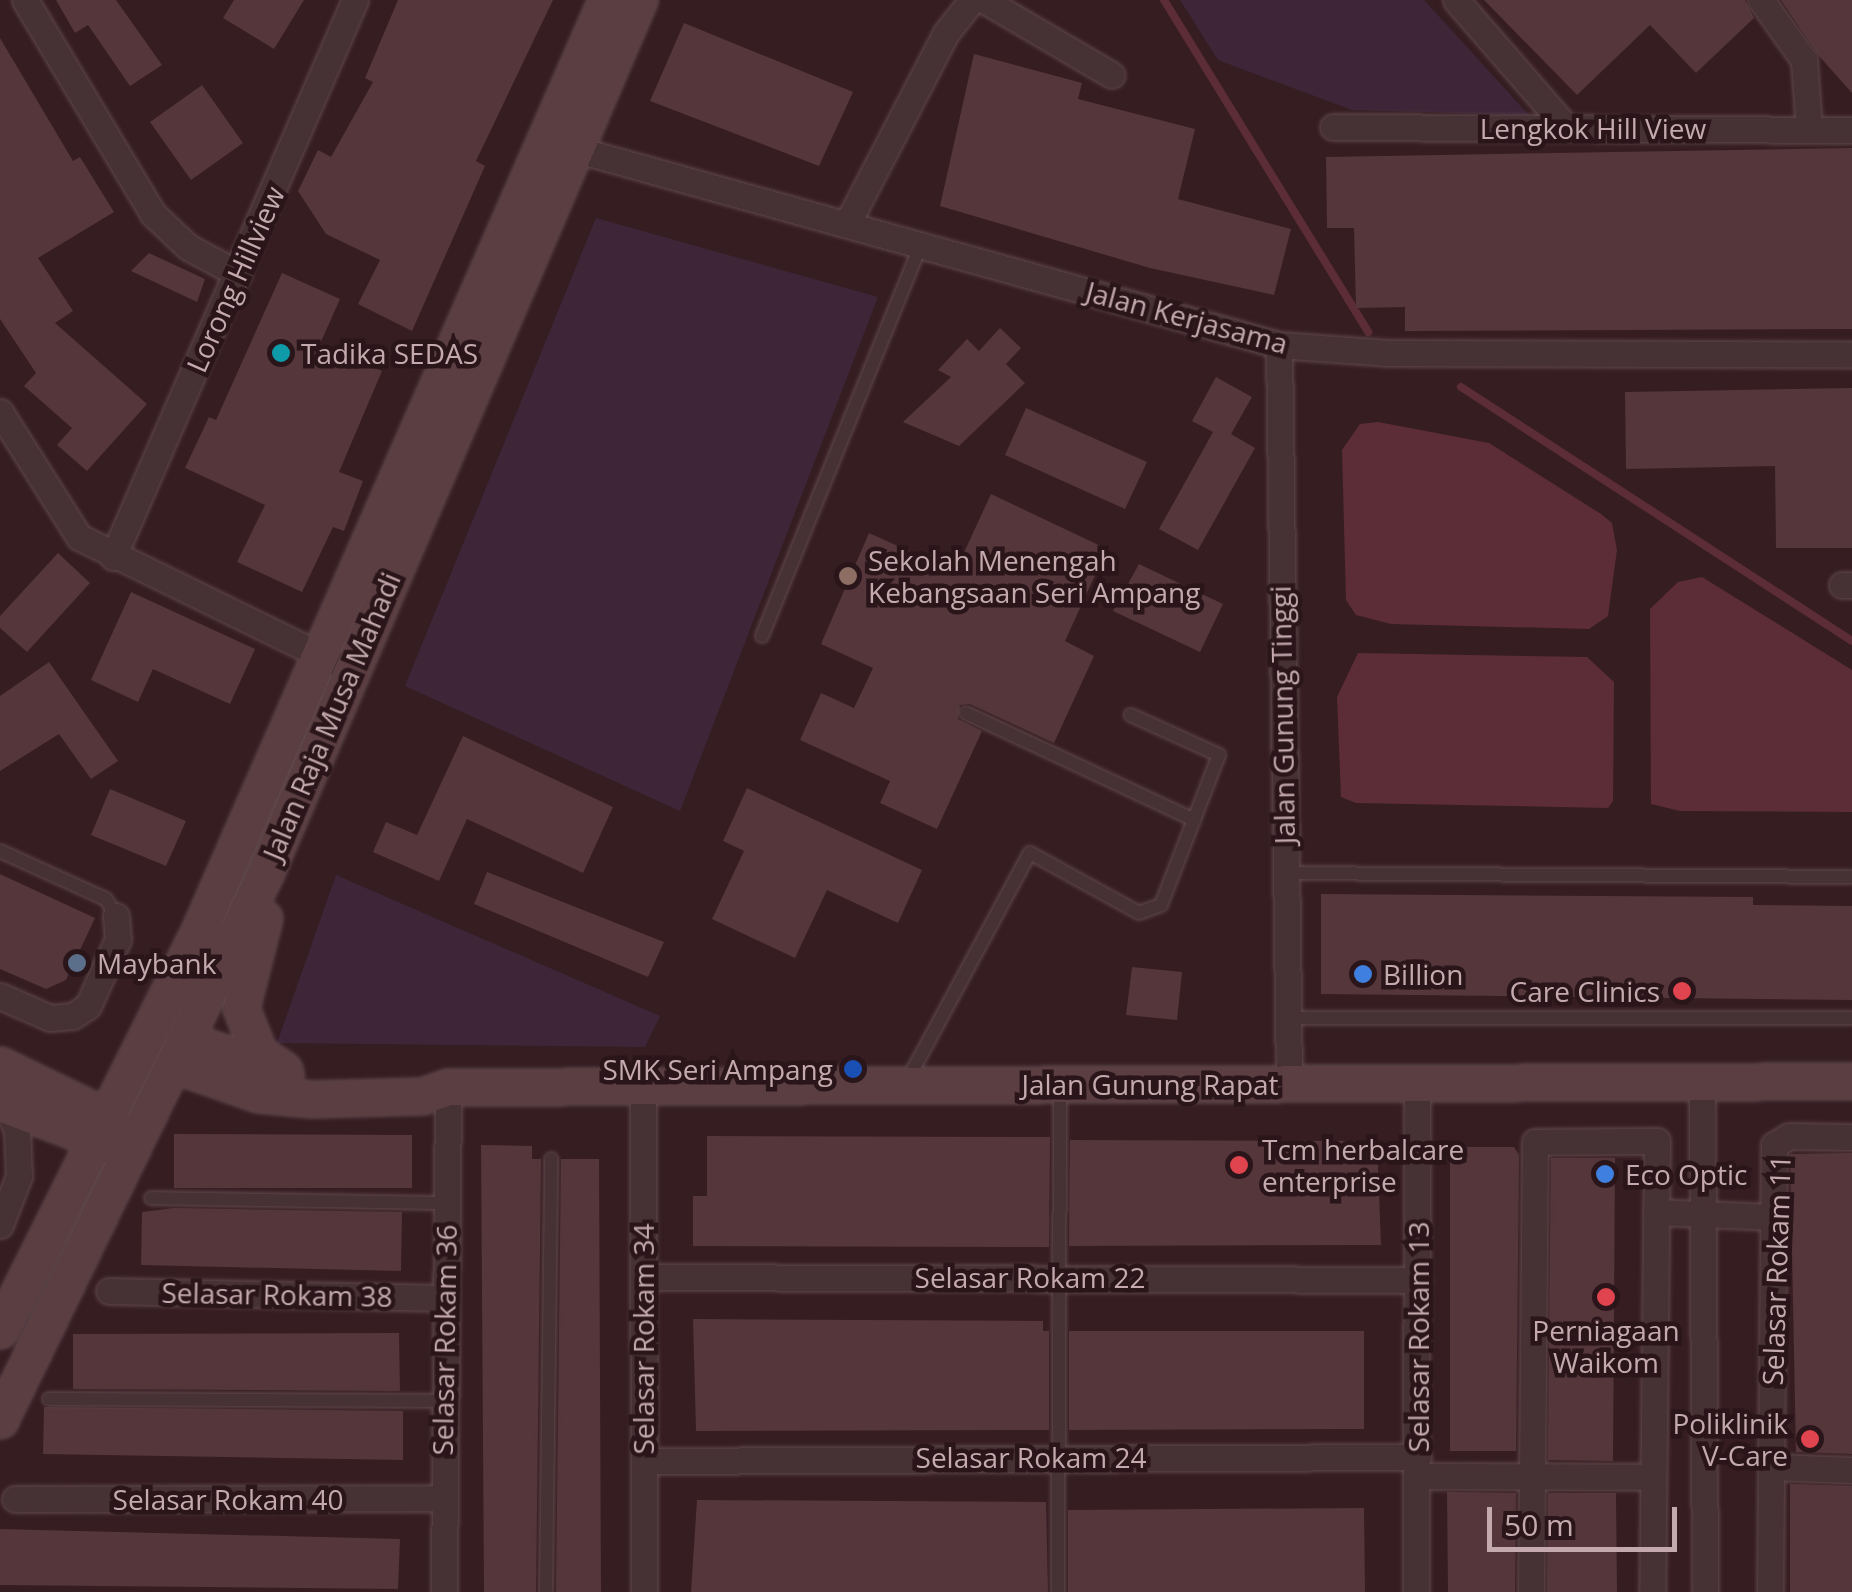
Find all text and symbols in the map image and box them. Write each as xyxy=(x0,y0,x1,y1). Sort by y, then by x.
street label: Lengkok Hill View xyxy=(1480,111,1706,145)
street label: Lorong Hillview xyxy=(179,181,291,377)
street label: Jalan Kerjasama xyxy=(1082,274,1292,360)
place label: Tadika SEDAS xyxy=(301,336,478,370)
marker: Tadika SEDAS xyxy=(270,342,292,364)
place label: Sekolah Menengah Kebangsaan Seri Ampang xyxy=(868,543,1200,609)
marker: Sekolah Menengah Kebangsaan Seri Ampang xyxy=(837,565,859,587)
street label: Jalan Raja Musa Mahadi xyxy=(255,567,407,865)
street label: Jalan Gunung Tinggi xyxy=(1263,585,1301,845)
place label: Maybank xyxy=(97,946,216,980)
marker: Maybank xyxy=(66,952,88,974)
place label: Billion xyxy=(1383,957,1463,991)
marker: Billion xyxy=(1352,963,1374,985)
place label: Care Clinics xyxy=(1510,974,1660,1008)
marker: Care Clinics xyxy=(1669,978,1695,1004)
place label: SMK Seri Ampang xyxy=(602,1052,833,1086)
marker: SMK Seri Ampang xyxy=(842,1058,864,1080)
street label: Jalan Gunung Rapat xyxy=(1021,1067,1279,1101)
place label: Tcm herbalcare enterprise xyxy=(1262,1132,1464,1198)
marker: Tcm herbalcare enterprise xyxy=(1226,1152,1252,1178)
street label: Selasar Rokam 11 xyxy=(1755,1154,1797,1386)
place label: Eco Optic xyxy=(1625,1157,1747,1191)
marker: Eco Optic xyxy=(1594,1163,1616,1185)
street label: Selasar Rokam 13 xyxy=(1401,1222,1435,1452)
street label: Selasar Rokam 36 xyxy=(425,1224,463,1456)
street label: Selasar Rokam 34 xyxy=(626,1224,660,1454)
street label: Selasar Rokam 22 xyxy=(915,1260,1145,1294)
street label: Selasar Rokam 38 xyxy=(161,1275,393,1313)
marker: Perniagaan Waikom xyxy=(1595,1286,1617,1308)
place label: Perniagaan Waikom xyxy=(1532,1313,1680,1379)
place label: Poliklinik V-Care xyxy=(1672,1406,1788,1472)
marker: Poliklinik V-Care xyxy=(1797,1426,1823,1452)
street label: Selasar Rokam 24 xyxy=(916,1440,1146,1474)
street label: Selasar Rokam 40 xyxy=(113,1482,343,1516)
scale bar xyxy=(1492,1487,1682,1549)
text: 50 m xyxy=(1504,1504,1574,1545)

